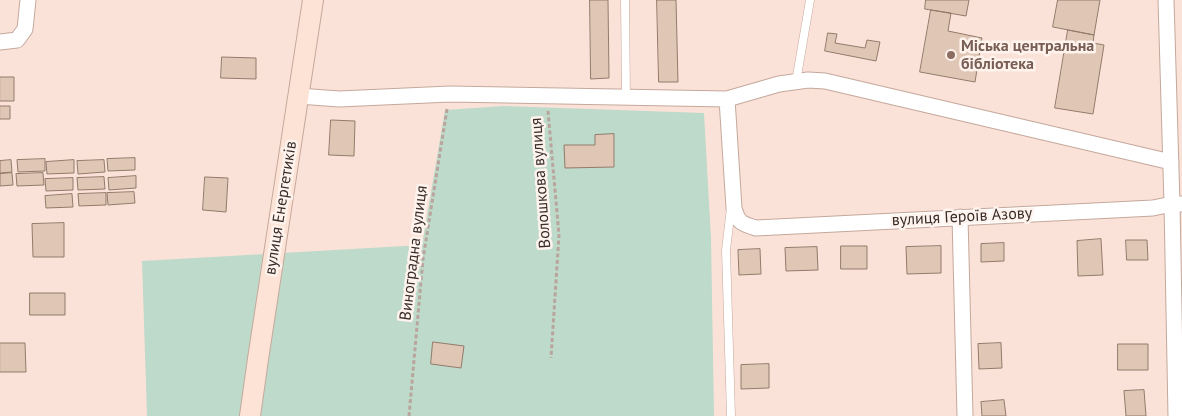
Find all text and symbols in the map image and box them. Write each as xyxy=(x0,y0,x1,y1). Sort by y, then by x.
place label: Міська центральна бібліотека xyxy=(961,36,1094,74)
marker: Міська центральна бібліотека xyxy=(945,49,957,61)
street label: Волошкова вулиця xyxy=(527,117,555,249)
street label: вулиця Енергетиків xyxy=(261,140,301,276)
street label: Виноградна вулиця xyxy=(396,185,432,321)
street label: вулиця Героїв Азову xyxy=(891,204,1033,230)

